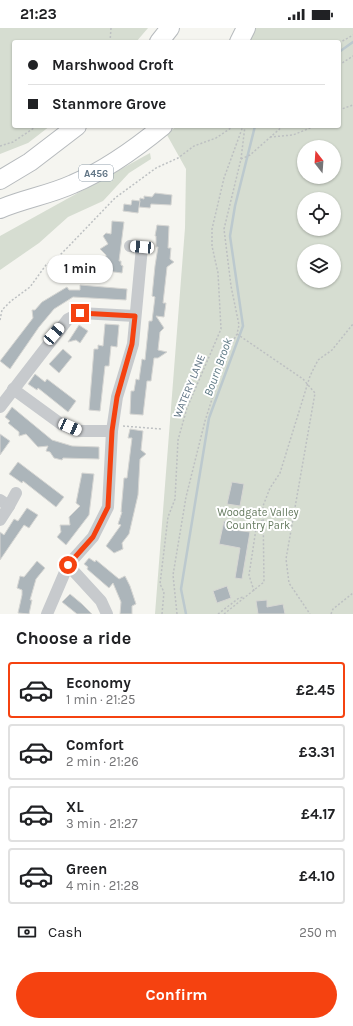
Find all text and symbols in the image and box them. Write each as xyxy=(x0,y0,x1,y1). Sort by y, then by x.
text: 21:23 xyxy=(20,5,57,23)
text: Marshwood Croft xyxy=(52,56,174,74)
text: Stanmore Grove xyxy=(52,95,166,113)
north arrow xyxy=(297,140,341,184)
map controls xyxy=(297,140,341,288)
road number: A456 xyxy=(79,165,113,181)
button: locate xyxy=(297,192,341,236)
car xyxy=(130,240,154,254)
button: layers xyxy=(297,244,341,288)
callout: 1 min xyxy=(47,255,113,283)
text: 1 min xyxy=(64,261,96,276)
route end xyxy=(71,304,89,322)
car xyxy=(42,321,66,347)
water label: Bourn Brook xyxy=(201,335,235,398)
street label: WATERY LANE xyxy=(171,352,208,420)
car xyxy=(57,417,83,437)
park label: Woodgate Valley Country Park xyxy=(217,506,299,532)
route start xyxy=(59,556,77,574)
text: Choose a ride xyxy=(16,627,131,649)
icon: car xyxy=(18,672,54,708)
text: Economy xyxy=(66,674,131,692)
text: £2.45 xyxy=(296,681,335,699)
text: 1 min · 21:25 xyxy=(66,692,135,707)
icon: car xyxy=(18,734,54,770)
text: Comfort xyxy=(66,736,124,754)
text: £3.31 xyxy=(299,743,335,761)
text: 2 min · 21:26 xyxy=(66,754,139,769)
icon: car xyxy=(18,796,54,832)
text: XL xyxy=(66,798,84,816)
text: £4.17 xyxy=(301,805,335,823)
text: 3 min · 21:27 xyxy=(66,816,138,831)
icon: car xyxy=(18,858,54,894)
text: Green xyxy=(66,860,107,878)
text: £4.10 xyxy=(299,867,335,885)
text: 4 min · 21:28 xyxy=(66,878,139,893)
icon: cash xyxy=(16,921,38,943)
text: Cash xyxy=(48,923,82,941)
text: 250 m xyxy=(299,925,337,940)
button: Confirm xyxy=(16,972,337,1018)

